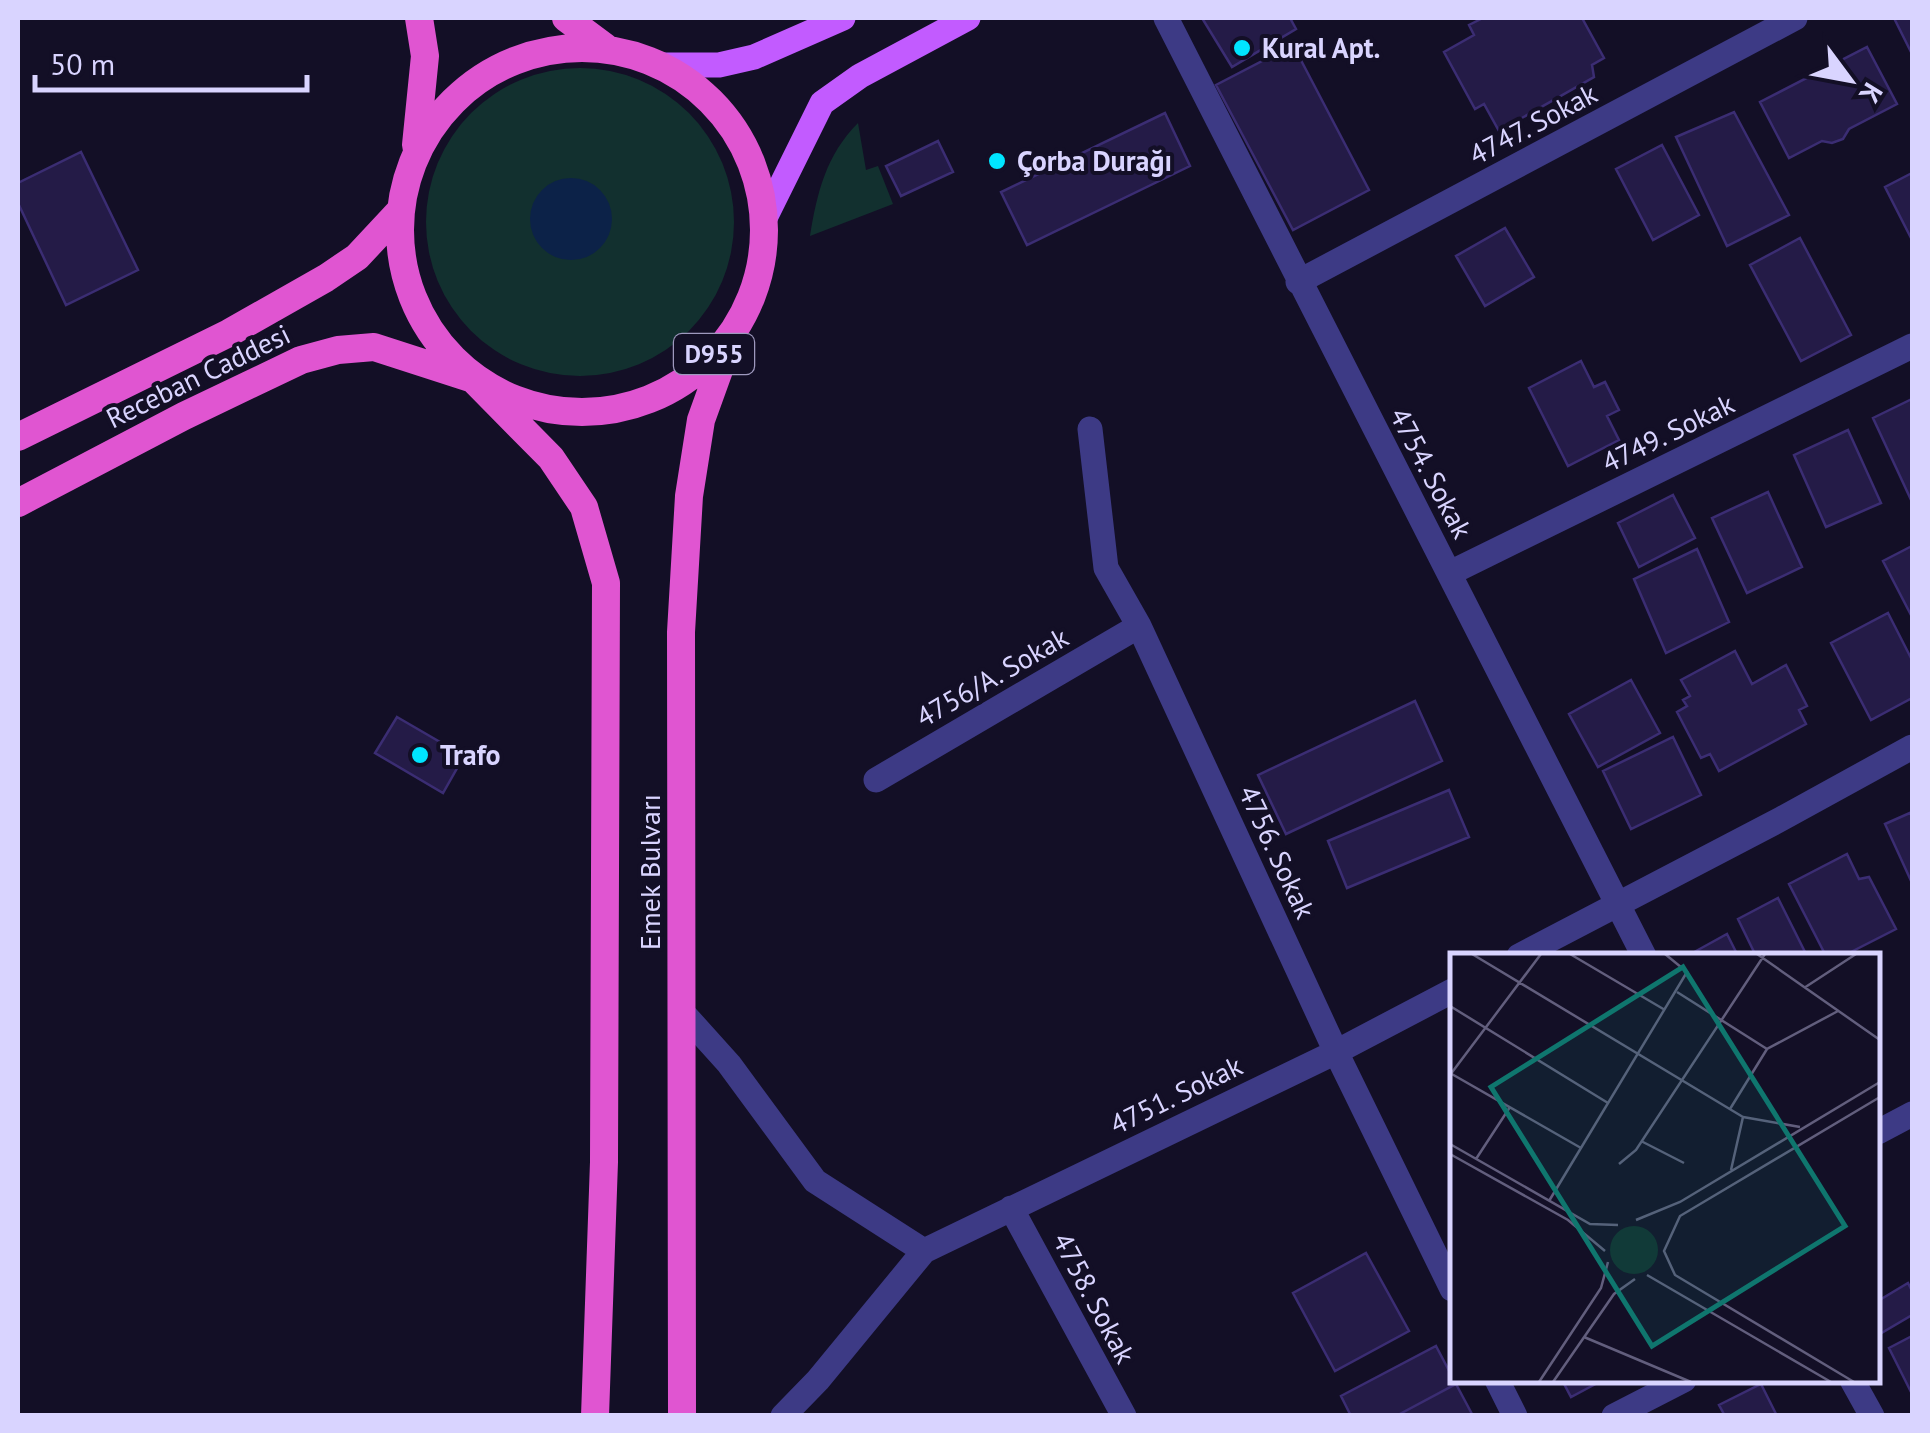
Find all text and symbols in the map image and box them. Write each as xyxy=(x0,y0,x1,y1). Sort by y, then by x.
place label: Kural Apt. xyxy=(1262,29,1381,66)
scale bar xyxy=(35,30,308,92)
north arrow xyxy=(1800,30,1900,130)
marker: Kural Apt. xyxy=(1231,37,1253,59)
text: 50 m xyxy=(50,44,115,83)
street label: 4747. Sokak xyxy=(1462,74,1604,173)
text: K xyxy=(1851,76,1892,111)
place label: Çorba Durağı xyxy=(1017,142,1172,179)
marker: Çorba Durağı xyxy=(986,150,1008,172)
street label: Receban Caddesi xyxy=(100,315,296,436)
road number: D955 xyxy=(674,334,754,374)
street label: 4749. Sokak xyxy=(1595,384,1741,481)
street label: 4754. Sokak xyxy=(1382,401,1482,545)
street label: 4756/A. Sokak xyxy=(909,618,1075,735)
place label: Trafo xyxy=(440,736,501,773)
marker: Trafo xyxy=(409,744,431,766)
street label: 4756. Sokak xyxy=(1230,779,1325,925)
street label: Emek Bulvarı xyxy=(631,794,668,950)
inset map xyxy=(1450,953,1880,1383)
street label: 4751. Sokak xyxy=(1103,1046,1249,1143)
street label: 4758. Sokak xyxy=(1045,1226,1145,1370)

